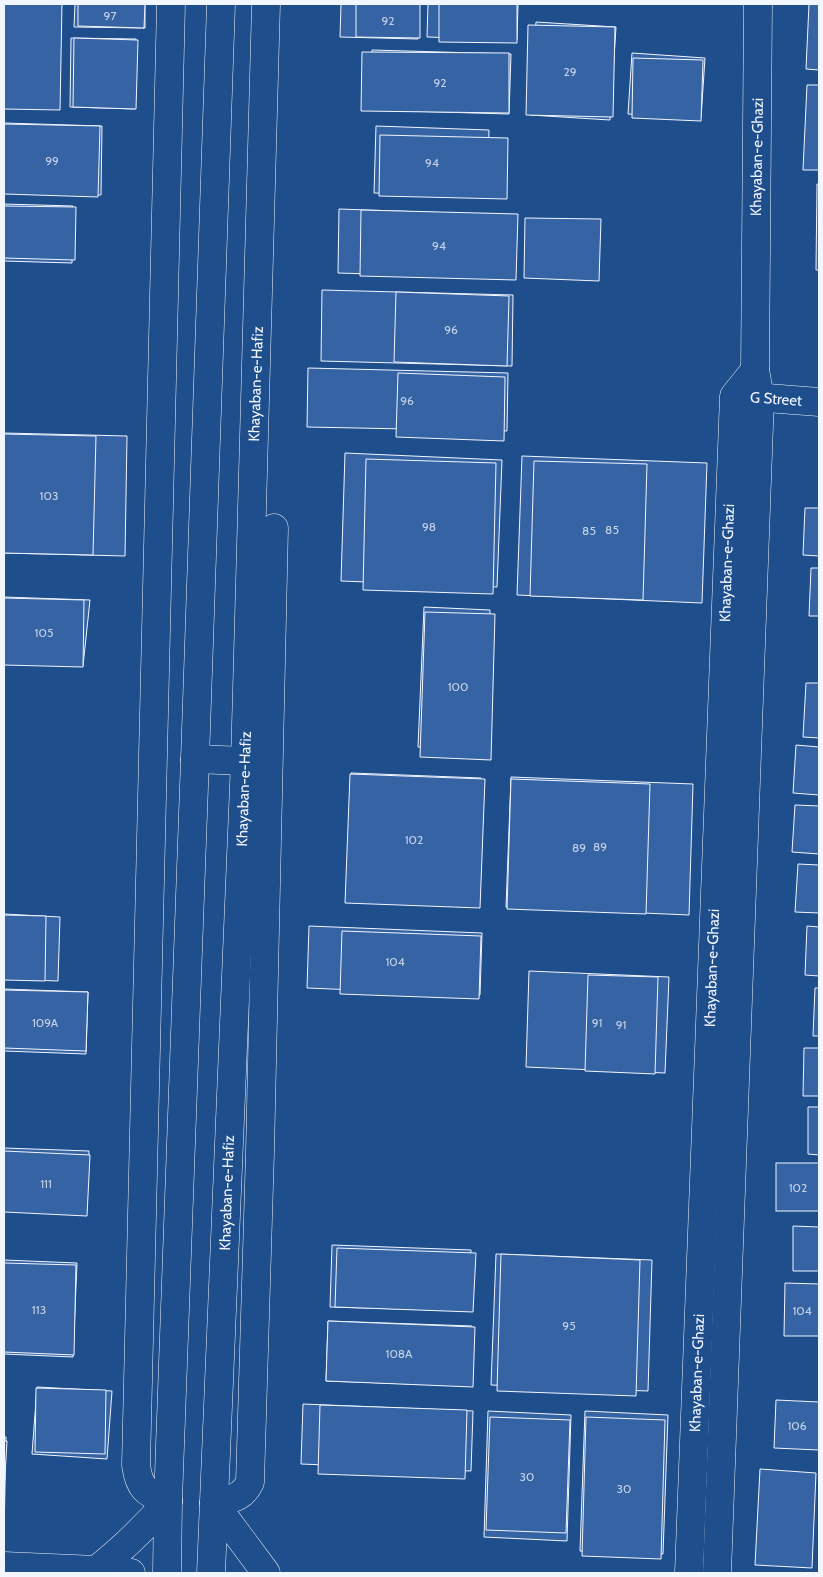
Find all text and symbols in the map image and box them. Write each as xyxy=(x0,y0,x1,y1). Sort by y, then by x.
house number: 97 xyxy=(104,8,116,23)
house number: 92 xyxy=(381,13,395,28)
house number: 29 xyxy=(563,64,577,79)
house number: 92 xyxy=(433,75,447,90)
street label: Khayaban-e-Ghazi xyxy=(747,98,767,216)
house number: 99 xyxy=(45,153,59,168)
house number: 94 xyxy=(425,155,439,170)
house number: 94 xyxy=(432,238,446,253)
house number: 96 xyxy=(444,322,458,337)
street label: Khayaban-e-Hafiz xyxy=(245,326,267,442)
street label: G Street xyxy=(749,388,803,410)
house number: 96 xyxy=(400,393,414,408)
house number: 103 xyxy=(40,488,58,503)
street label: Khayaban-e-Ghazi xyxy=(716,504,738,622)
house number: 98 xyxy=(422,519,436,534)
house number: 85 xyxy=(605,522,619,537)
house number: 85 xyxy=(582,523,596,538)
house number: 105 xyxy=(35,625,53,640)
house number: 100 xyxy=(448,679,468,694)
street label: Khayaban-e-Hafiz xyxy=(233,731,255,847)
house number: 102 xyxy=(405,832,423,847)
house number: 89 xyxy=(593,839,607,854)
house number: 89 xyxy=(572,840,586,855)
street label: Khayaban-e-Ghazi xyxy=(701,909,723,1027)
house number: 104 xyxy=(385,954,405,969)
house number: 109A xyxy=(32,1015,59,1030)
house number: 91 xyxy=(592,1015,602,1030)
house number: 91 xyxy=(616,1017,626,1032)
street label: Khayaban-e-Hafiz xyxy=(216,1135,238,1251)
house number: 111 xyxy=(40,1176,52,1191)
house number: 102 xyxy=(789,1180,807,1195)
house number: 113 xyxy=(32,1302,46,1317)
house number: 104 xyxy=(792,1303,812,1318)
street label: Khayaban-e-Ghazi xyxy=(686,1314,708,1432)
house number: 95 xyxy=(562,1318,576,1333)
house number: 108A xyxy=(386,1346,413,1361)
house number: 106 xyxy=(787,1418,807,1433)
house number: 30 xyxy=(520,1469,534,1484)
house number: 30 xyxy=(617,1481,631,1496)

